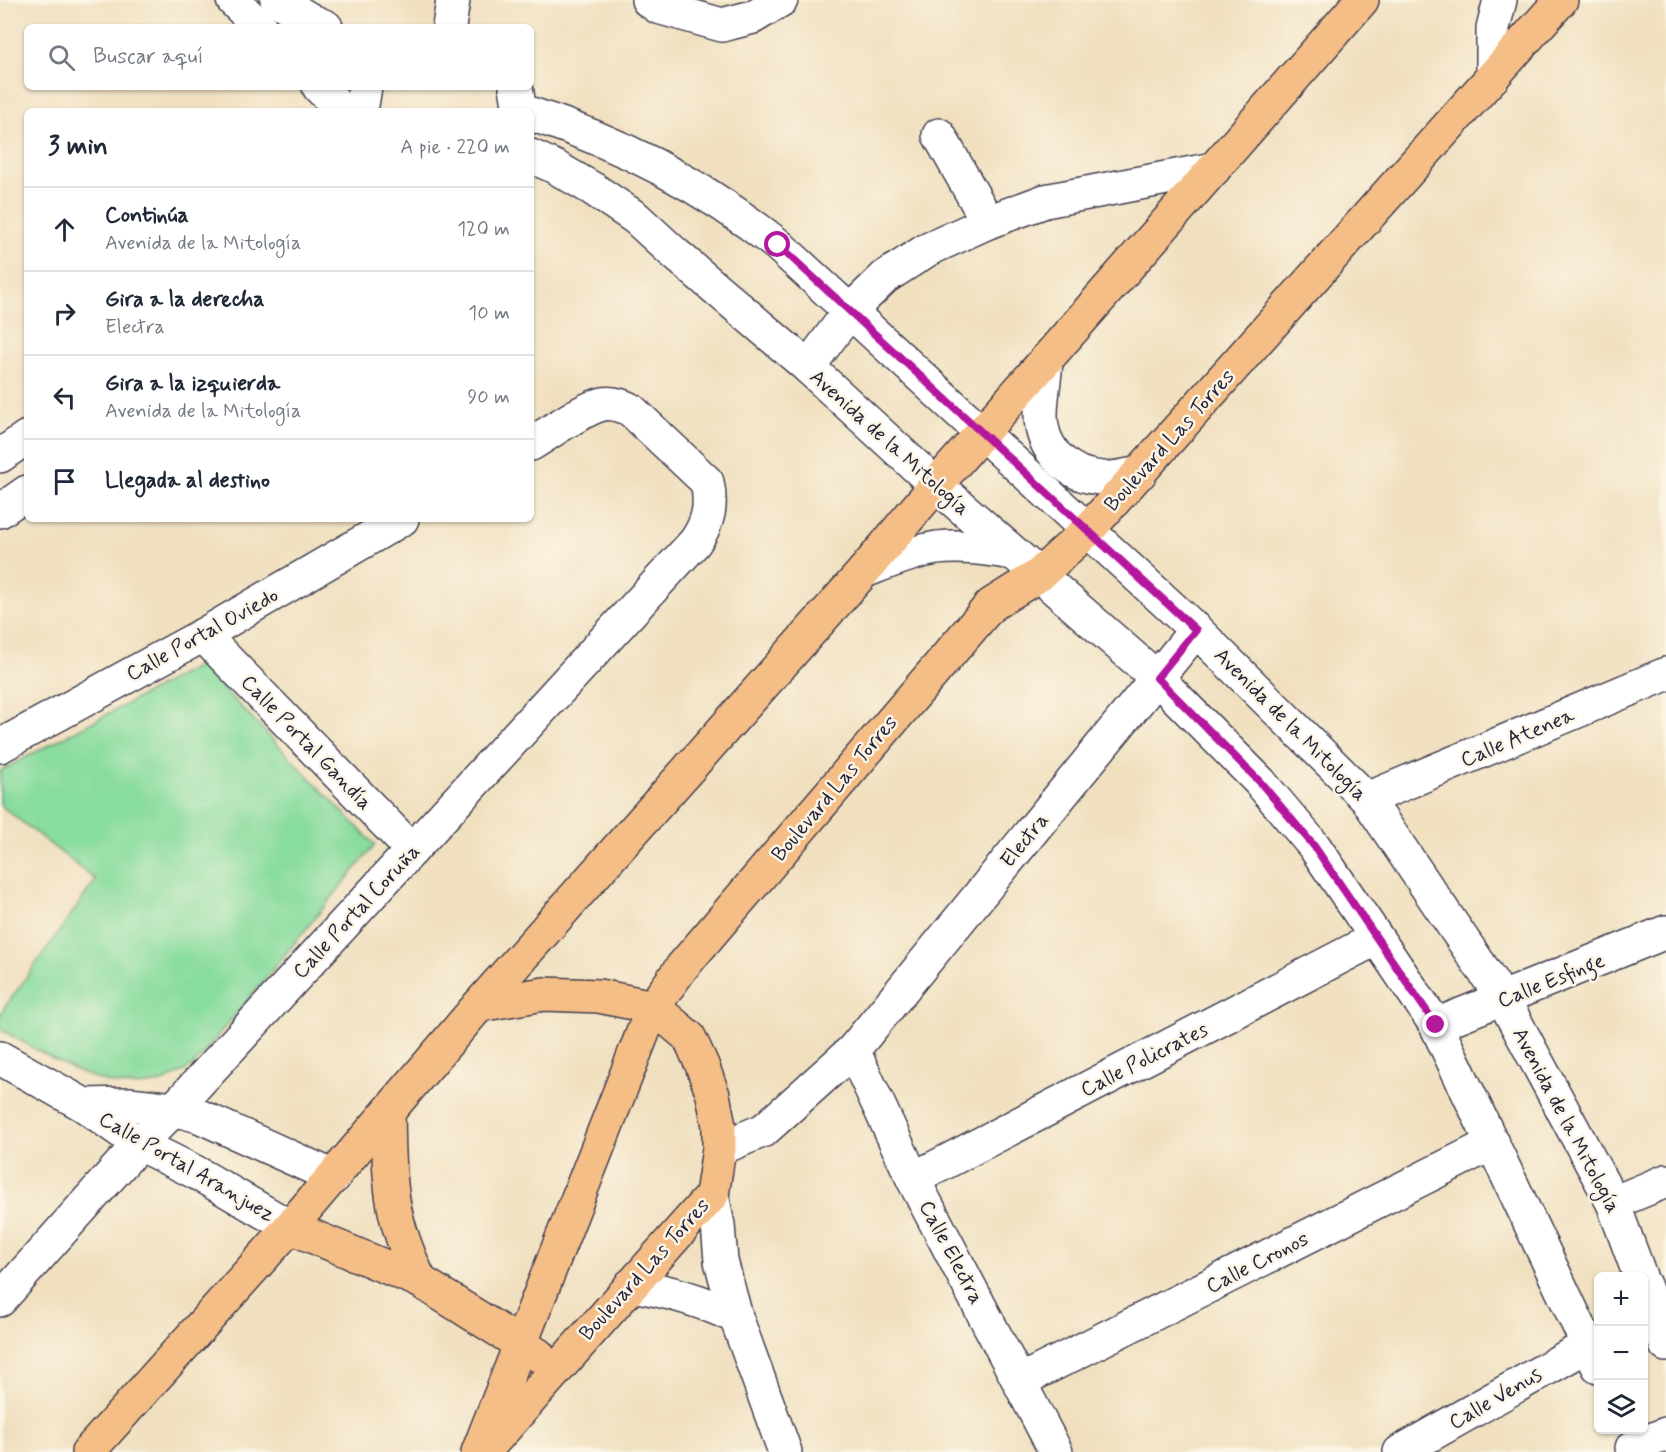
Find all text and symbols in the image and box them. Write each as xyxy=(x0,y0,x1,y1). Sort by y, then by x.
search box xyxy=(24,24,534,90)
icon: search xyxy=(45,41,78,74)
text: Buscar aquí xyxy=(93,43,204,71)
text: 3 min xyxy=(48,130,108,164)
text: A pie · 220 m xyxy=(400,134,510,161)
text: Continúa xyxy=(105,202,189,230)
icon: ahead xyxy=(48,213,81,246)
text: 120 m xyxy=(457,216,510,243)
text: Avenida de la Mitología xyxy=(105,230,301,257)
route start xyxy=(764,231,790,257)
text: Gira a la derecha xyxy=(105,286,265,314)
icon: right xyxy=(48,297,81,330)
text: 10 m xyxy=(468,300,510,327)
text: Electra xyxy=(105,314,165,341)
street label: Avenida de la Mitología xyxy=(803,363,975,523)
street label: Boulevard Las Torres xyxy=(1098,363,1241,518)
text: Gira a la izquierda xyxy=(105,370,280,398)
icon: left xyxy=(48,381,81,414)
text: 90 m xyxy=(467,384,510,411)
text: Avenida de la Mitología xyxy=(105,398,301,425)
icon: arrive xyxy=(48,465,81,498)
text: Llegada al destino xyxy=(105,467,270,495)
street label: Calle Portal Oviedo xyxy=(121,581,284,688)
street label: Avenida de la Mitología xyxy=(1207,642,1373,808)
street label: Calle Portal Gandía xyxy=(234,669,378,816)
street label: Calle Atenea xyxy=(1456,701,1579,774)
street label: Boulevard Las Torres xyxy=(765,710,904,868)
street label: Electra xyxy=(994,807,1055,874)
street label: Calle Portal Coruña xyxy=(287,838,427,985)
street label: Calle Esfinge xyxy=(1494,947,1610,1017)
route end xyxy=(1422,1011,1448,1037)
street label: Calle Policrates xyxy=(1076,1016,1213,1104)
street label: Avenida de la Mitología xyxy=(1504,1023,1627,1219)
street label: Calle Portal Aranjuez xyxy=(94,1105,279,1229)
street label: Boulevard Las Torres xyxy=(573,1192,716,1347)
street label: Calle Electra xyxy=(912,1196,990,1309)
street label: Calle Cronos xyxy=(1201,1225,1313,1301)
map controls xyxy=(1594,1272,1648,1434)
button: + xyxy=(1594,1272,1648,1326)
button: − xyxy=(1594,1326,1648,1380)
street label: Calle Venus xyxy=(1444,1361,1547,1437)
button: layers xyxy=(1594,1380,1648,1434)

